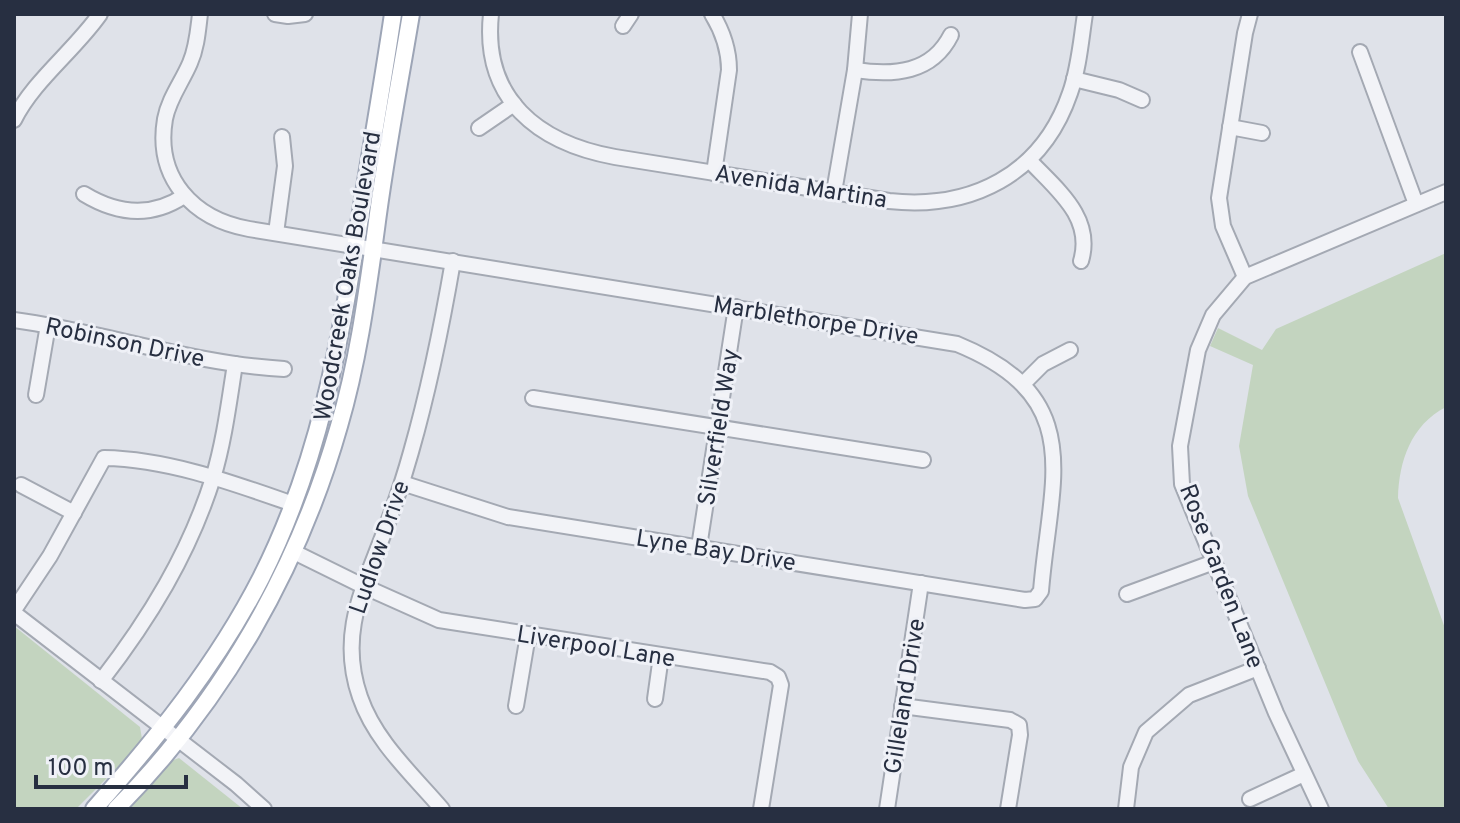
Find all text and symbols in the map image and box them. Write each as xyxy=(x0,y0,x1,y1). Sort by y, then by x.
street label: Woodcreek Oaks Boulevard xyxy=(309,129,389,424)
street label: Avenida Martina xyxy=(712,160,889,216)
street label: Marblethorpe Drive xyxy=(711,291,920,353)
street label: Robinson Drive xyxy=(42,312,207,375)
street label: Silverfield Way xyxy=(693,347,747,508)
street label: Ludlow Drive xyxy=(344,477,418,618)
street label: Rose Garden Lane xyxy=(1171,480,1269,673)
street label: Lyne Bay Drive xyxy=(634,525,798,579)
street label: Gilleland Drive xyxy=(879,616,933,776)
street label: Liverpool Lane xyxy=(514,621,677,675)
scale bar xyxy=(36,739,186,789)
text: 100 m xyxy=(48,754,114,784)

